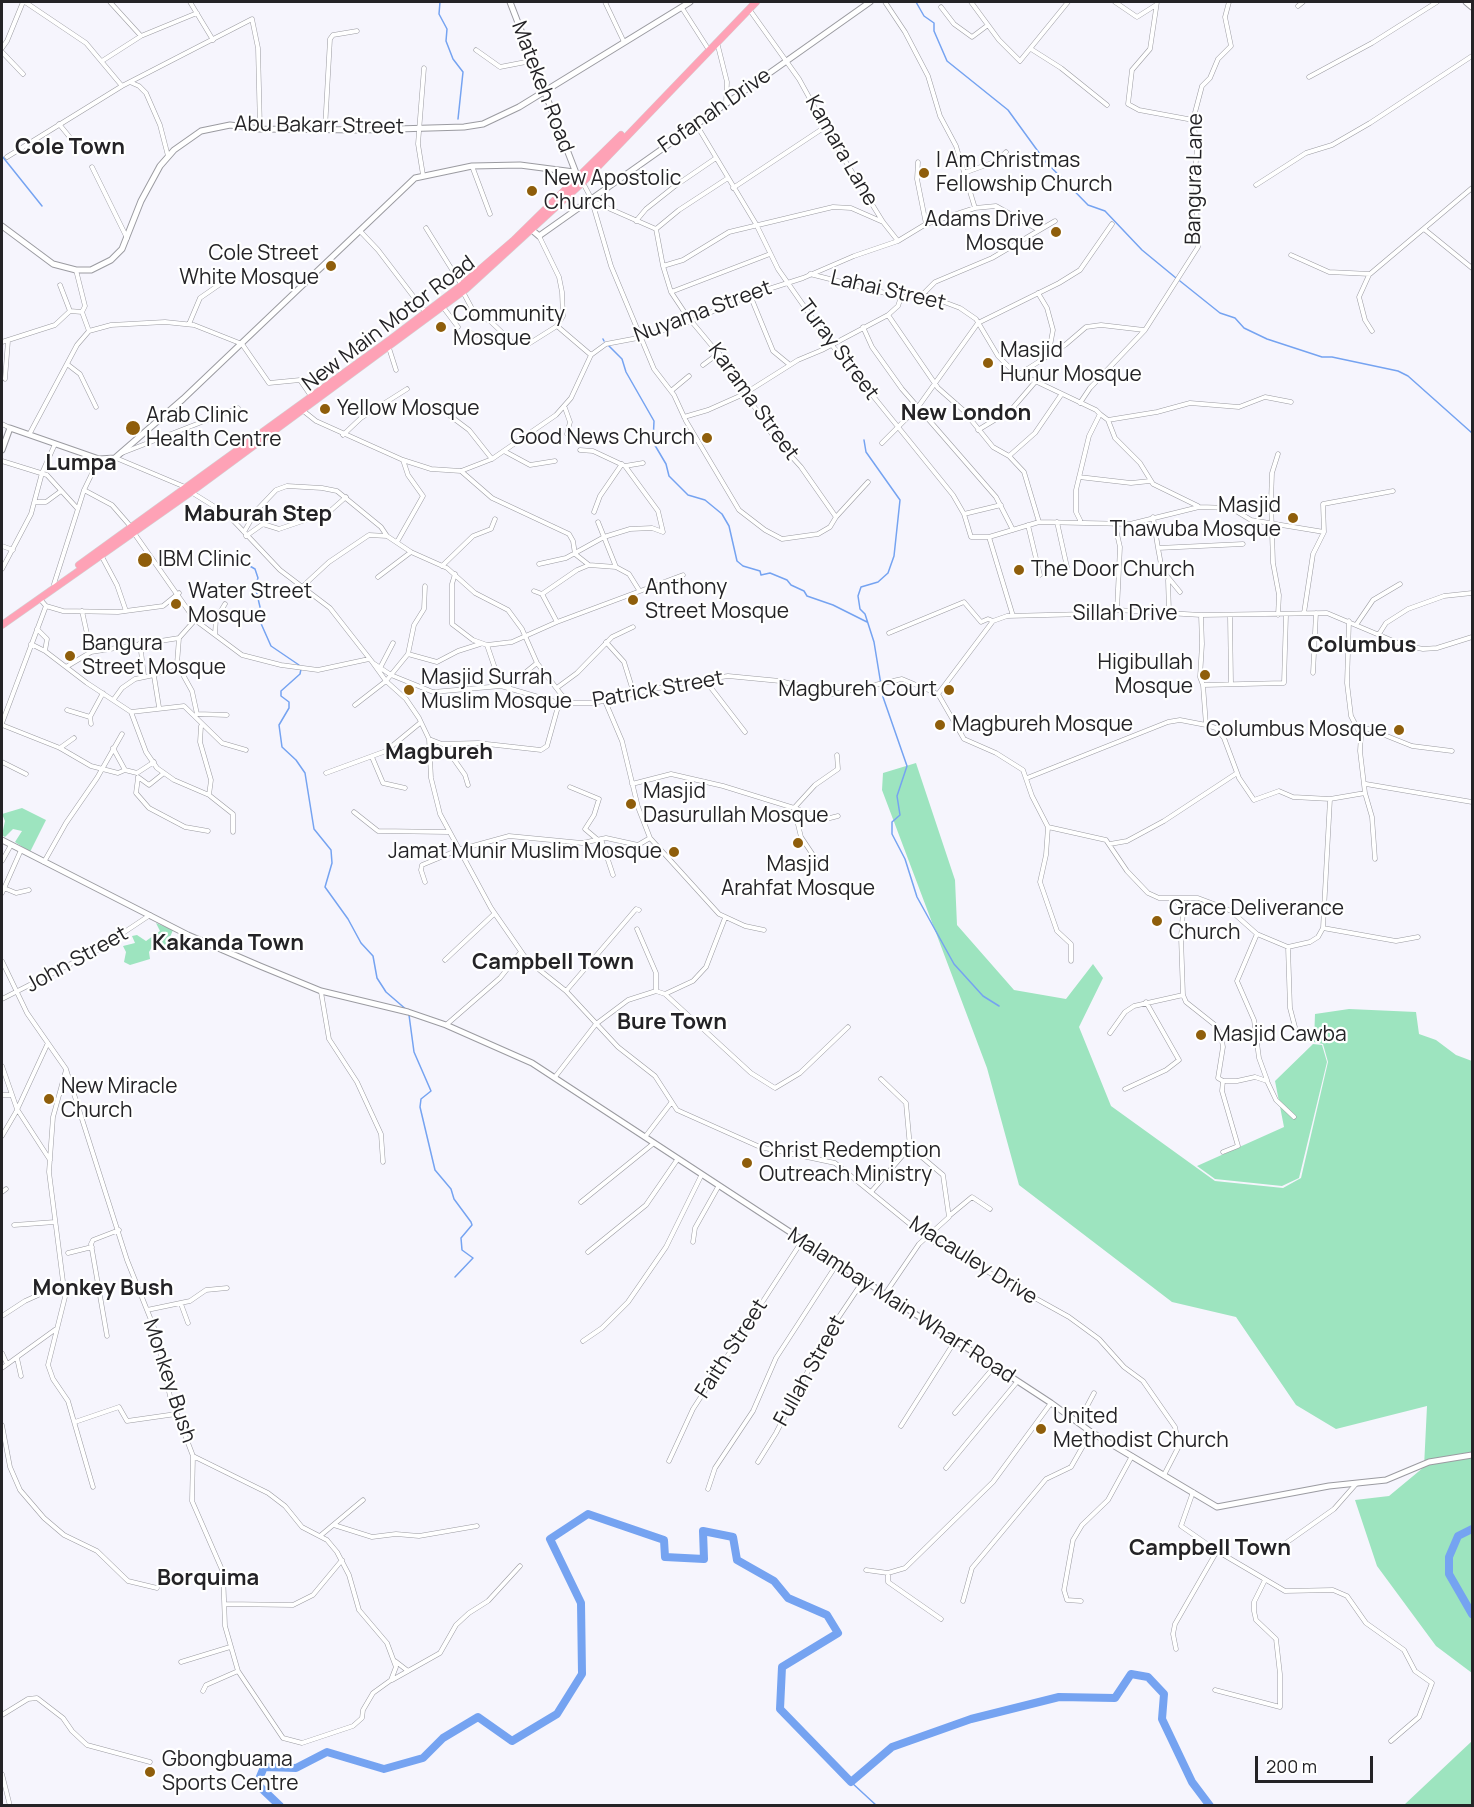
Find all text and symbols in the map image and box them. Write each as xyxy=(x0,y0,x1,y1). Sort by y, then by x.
street label: Matekeh Road xyxy=(505,18,579,156)
street label: Fofanah Drive xyxy=(654,63,776,159)
street label: Kamara Lane xyxy=(799,91,883,211)
street label: Abu Bakarr Street xyxy=(234,112,404,140)
street label: Bangura Lane xyxy=(1181,113,1209,245)
district label: Cole Town xyxy=(15,135,125,161)
place label: I Am Christmas Fellowship Church xyxy=(936,148,1113,198)
place label: New Apostolic Church xyxy=(544,166,681,216)
marker: I Am Christmas Fellowship Church xyxy=(917,166,931,180)
marker: New Apostolic Church xyxy=(525,184,539,198)
place label: Adams Drive Mosque xyxy=(924,207,1044,257)
marker: Adams Drive Mosque xyxy=(1049,225,1063,239)
place label: Cole Street White Mosque xyxy=(179,241,319,291)
street label: New Main Motor Road xyxy=(298,251,480,397)
marker: Cole Street White Mosque xyxy=(324,259,338,273)
street label: Lahai Street xyxy=(828,266,948,316)
street label: Nuyama Street xyxy=(631,275,775,349)
street label: Turay Street xyxy=(792,295,884,405)
place label: Community Mosque xyxy=(453,302,565,352)
marker: Community Mosque xyxy=(434,320,448,334)
place label: Masjid Hunur Mosque xyxy=(1000,338,1142,388)
street label: Karama Street xyxy=(702,339,804,465)
marker: Masjid Hunur Mosque xyxy=(981,356,995,370)
place label: Yellow Mosque xyxy=(337,396,480,422)
district label: New London xyxy=(901,401,1031,427)
marker: Yellow Mosque xyxy=(318,402,332,416)
place label: Arab Clinic Health Centre xyxy=(146,403,282,453)
marker: Arab Clinic Health Centre xyxy=(124,419,142,437)
place label: Good News Church xyxy=(510,425,695,451)
marker: Good News Church xyxy=(700,431,714,445)
district label: Lumpa xyxy=(45,451,117,477)
place label: Masjid Thawuba Mosque xyxy=(1110,493,1281,543)
district label: Maburah Step xyxy=(184,502,332,528)
marker: Masjid Thawuba Mosque xyxy=(1286,511,1300,525)
place label: IBM Clinic xyxy=(158,547,251,573)
marker: IBM Clinic xyxy=(136,551,154,569)
place label: The Door Church xyxy=(1031,557,1195,583)
marker: The Door Church xyxy=(1012,563,1026,577)
place label: Anthony Street Mosque xyxy=(645,575,789,625)
place label: Water Street Mosque xyxy=(188,579,312,629)
marker: Anthony Street Mosque xyxy=(626,593,640,607)
marker: Water Street Mosque xyxy=(169,597,183,611)
street label: Sillah Drive xyxy=(1072,601,1178,627)
place label: Bangura Street Mosque xyxy=(82,631,226,681)
district label: Columbus xyxy=(1308,633,1416,659)
marker: Bangura Street Mosque xyxy=(63,649,77,663)
place label: Higibullah Mosque xyxy=(1098,650,1193,700)
place label: Masjid Surrah Muslim Mosque xyxy=(421,665,572,715)
street label: Patrick Street xyxy=(590,666,726,714)
marker: Higibullah Mosque xyxy=(1198,668,1212,682)
place label: Magbureh Court xyxy=(778,677,937,703)
marker: Masjid Surrah Muslim Mosque xyxy=(402,683,416,697)
marker: Magbureh Court xyxy=(942,683,956,697)
place label: Magbureh Mosque xyxy=(952,712,1133,738)
place label: Columbus Mosque xyxy=(1206,717,1387,743)
marker: Magbureh Mosque xyxy=(933,718,947,732)
marker: Columbus Mosque xyxy=(1392,723,1406,737)
district label: Magbureh xyxy=(385,740,493,766)
place label: Masjid Dasurullah Mosque xyxy=(643,779,829,829)
marker: Masjid Dasurullah Mosque xyxy=(624,797,638,811)
marker: Masjid Arahfat Mosque xyxy=(791,836,805,850)
place label: Jamat Munir Muslim Mosque xyxy=(388,839,662,865)
marker: Jamat Munir Muslim Mosque xyxy=(667,845,681,859)
place label: Masjid Arahfat Mosque xyxy=(721,852,875,902)
place label: Grace Deliverance Church xyxy=(1169,896,1344,946)
marker: Grace Deliverance Church xyxy=(1150,914,1164,928)
street label: John Street xyxy=(21,922,133,998)
district label: Kakanda Town xyxy=(152,931,304,957)
district label: Campbell Town xyxy=(472,950,634,976)
district label: Bure Town xyxy=(617,1010,727,1036)
place label: Masjid Cawba xyxy=(1213,1022,1347,1048)
marker: Masjid Cawba xyxy=(1194,1028,1208,1042)
place label: New Miracle Church xyxy=(61,1074,177,1124)
marker: New Miracle Church xyxy=(42,1092,56,1106)
place label: Christ Redemption Outreach Ministry xyxy=(759,1138,941,1188)
marker: Christ Redemption Outreach Ministry xyxy=(740,1156,754,1170)
street label: Macauley Drive xyxy=(904,1212,1042,1310)
street label: Malambay Main Wharf Road xyxy=(783,1223,1019,1389)
district label: Monkey Bush xyxy=(33,1276,173,1302)
street label: Faith Street xyxy=(691,1295,773,1403)
street label: Fullah Street xyxy=(769,1311,851,1431)
street label: Monkey Bush xyxy=(137,1316,201,1446)
place label: United Methodist Church xyxy=(1053,1404,1229,1454)
marker: United Methodist Church xyxy=(1034,1422,1048,1436)
district label: Campbell Town xyxy=(1129,1536,1291,1562)
district label: Borquima xyxy=(157,1566,259,1592)
scale bar xyxy=(1258,1744,1376,1782)
place label: Gbongbuama Sports Centre xyxy=(162,1747,299,1797)
text: 200 m xyxy=(1266,1754,1317,1778)
marker: Gbongbuama Sports Centre xyxy=(143,1765,157,1779)

